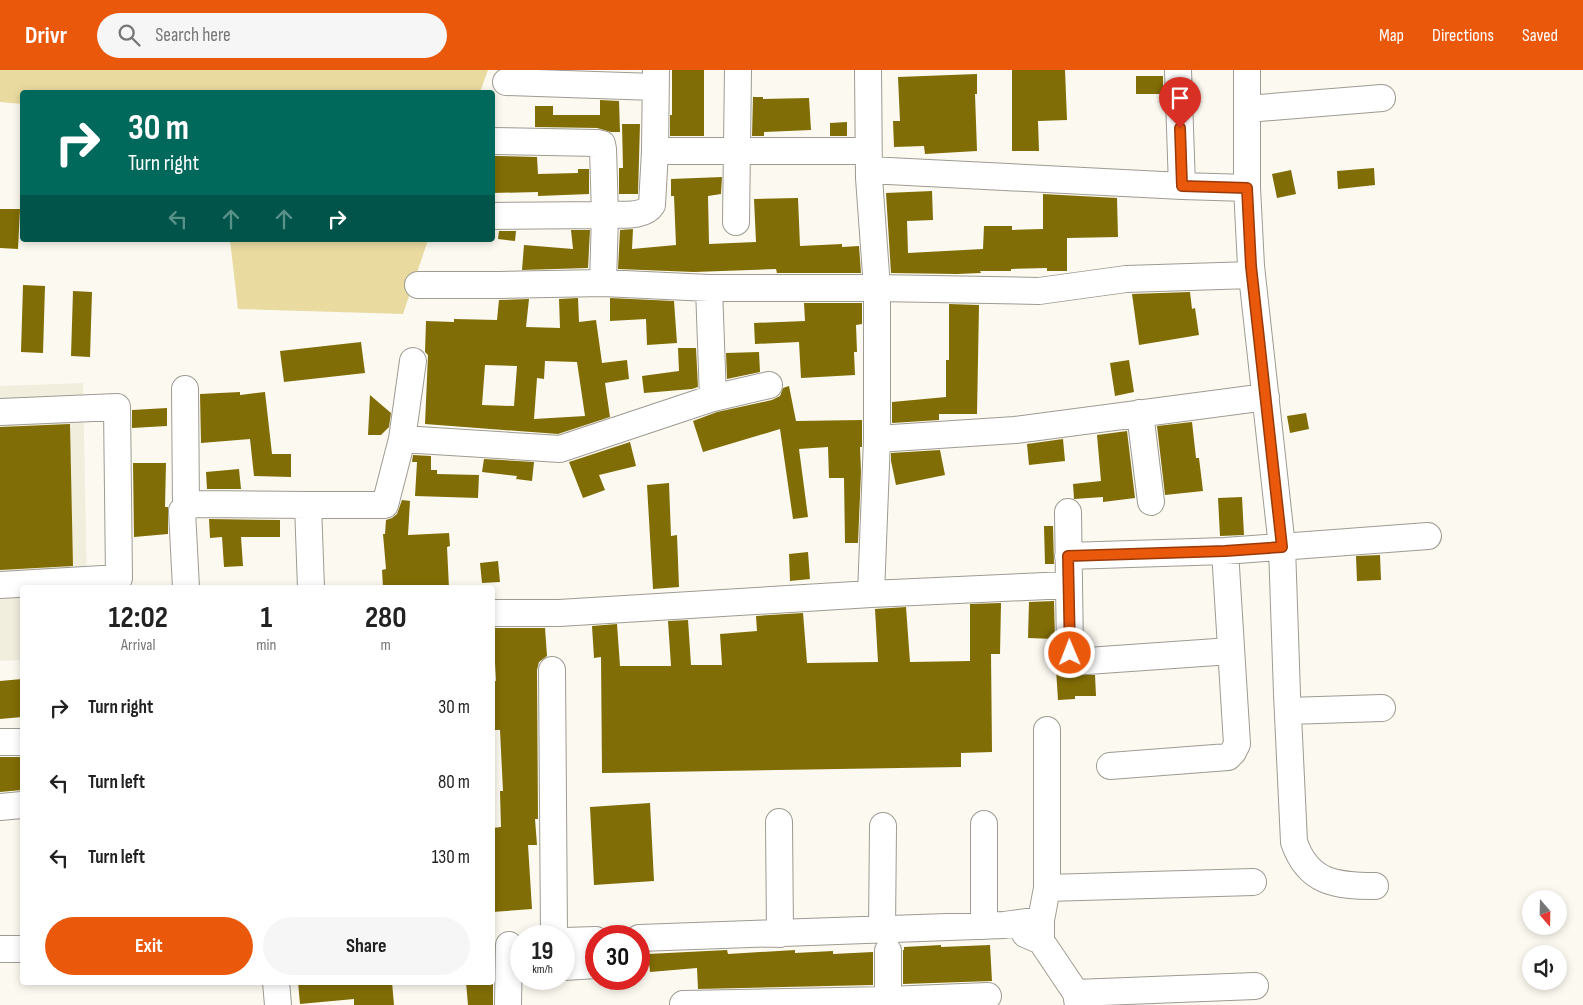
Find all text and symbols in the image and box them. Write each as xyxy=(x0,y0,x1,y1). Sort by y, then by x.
search box xyxy=(97,13,447,58)
text: Drivr xyxy=(25,21,67,50)
icon: search xyxy=(115,21,143,49)
text: Search here xyxy=(155,24,231,47)
text: Map xyxy=(1379,25,1404,46)
text: Directions xyxy=(1432,25,1494,46)
text: Saved xyxy=(1522,25,1558,46)
pin xyxy=(1159,77,1201,128)
icon: arrive xyxy=(1166,84,1194,112)
text: 30 m xyxy=(128,107,189,150)
icon: right xyxy=(45,110,110,175)
text: Turn right xyxy=(128,150,199,177)
icon: left xyxy=(164,205,192,233)
icon: ahead xyxy=(217,205,245,233)
icon: ahead xyxy=(270,205,298,233)
icon: right xyxy=(323,205,351,233)
text: 12:02 xyxy=(108,600,168,636)
text: 1 xyxy=(261,600,272,636)
text: 280 xyxy=(365,600,407,636)
position arrow xyxy=(1043,626,1095,678)
text: Arrival xyxy=(121,636,155,655)
text: min xyxy=(256,636,276,655)
text: m xyxy=(381,636,391,655)
icon: right xyxy=(45,694,73,722)
text: Turn right xyxy=(88,696,153,719)
text: 30 m xyxy=(438,696,470,719)
icon: left xyxy=(45,769,73,797)
text: Turn left xyxy=(88,771,145,794)
text: 80 m xyxy=(438,771,470,794)
icon: left xyxy=(45,844,73,872)
text: Turn left xyxy=(88,846,145,869)
text: 130 m xyxy=(432,846,470,869)
north arrow xyxy=(1522,890,1568,935)
map controls xyxy=(1522,890,1567,990)
button: Exit xyxy=(45,917,253,975)
button: Share xyxy=(263,917,470,975)
speed limit sign: 30 xyxy=(585,925,650,990)
text: 19 xyxy=(532,936,553,967)
button: sound xyxy=(1522,945,1567,990)
text: km/h xyxy=(532,962,553,977)

